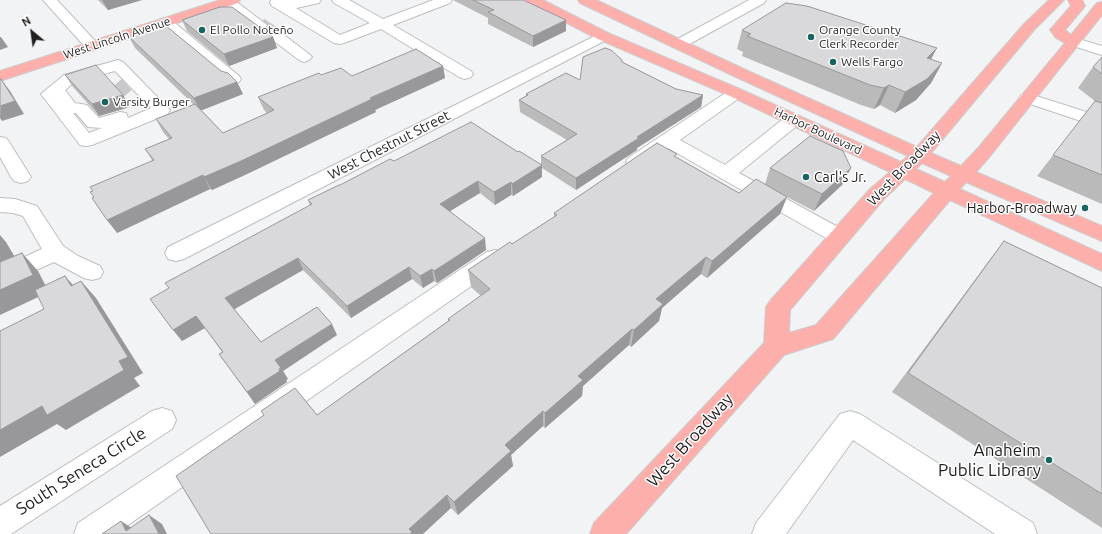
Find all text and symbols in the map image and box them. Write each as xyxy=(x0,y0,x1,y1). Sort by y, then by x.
north arrow xyxy=(12,12,52,52)
text: N xyxy=(20,14,33,29)
street label: West Lincoln Avenue xyxy=(62,14,172,62)
place label: El Pollo Noteño xyxy=(210,23,294,37)
place label: Orange County Clerk Recorder xyxy=(819,23,901,51)
marker: El Pollo Noteño xyxy=(197,25,207,35)
marker: Orange County Clerk Recorder xyxy=(806,32,816,42)
place label: Wells Fargo xyxy=(841,55,903,69)
marker: Wells Fargo xyxy=(828,57,838,67)
place label: Varsity Burger xyxy=(113,95,190,109)
marker: Varsity Burger xyxy=(100,97,110,107)
street label: Harbor Boulevard xyxy=(772,104,864,158)
street label: West Chestnut Street xyxy=(325,107,453,183)
street label: West Broadway xyxy=(864,127,944,209)
place label: Carl's Jr. xyxy=(814,169,866,185)
marker: Carl's Jr. xyxy=(801,172,811,182)
place label: Harbor-Broadway xyxy=(967,200,1077,216)
marker: Harbor-Broadway xyxy=(1080,203,1090,213)
street label: West Broadway xyxy=(643,389,737,491)
street label: South Seneca Circle xyxy=(12,423,150,519)
place label: Anaheim Public Library xyxy=(938,440,1041,480)
marker: Anaheim Public Library xyxy=(1044,455,1054,465)

